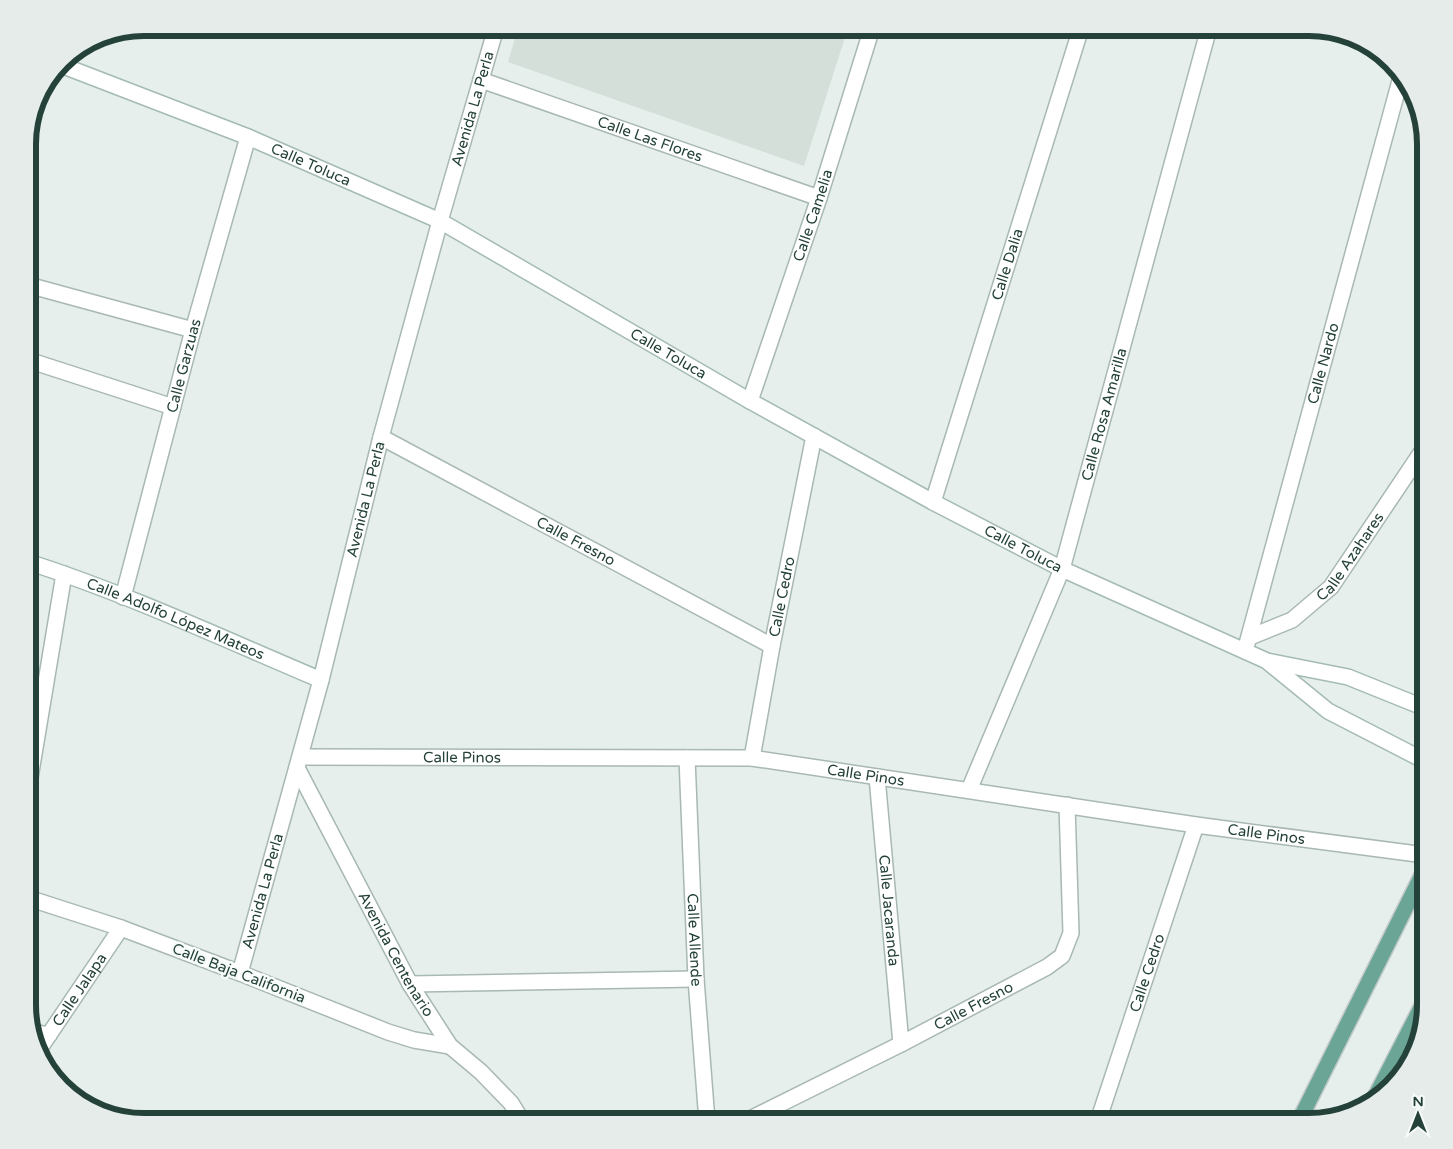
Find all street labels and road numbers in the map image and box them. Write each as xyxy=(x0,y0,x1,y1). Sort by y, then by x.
street label: Avenida La Perla xyxy=(447,49,498,168)
street label: Calle Las Flores xyxy=(595,112,705,166)
street label: Calle Toluca xyxy=(268,139,354,190)
street label: Calle Camelia xyxy=(789,167,836,264)
street label: Calle Dalia xyxy=(988,226,1027,302)
street label: Calle Garzuas xyxy=(163,317,205,415)
street label: Calle Nardo xyxy=(1304,321,1343,406)
street label: Calle Toluca xyxy=(627,324,710,383)
street label: Calle Rosa Amarilla xyxy=(1077,346,1131,483)
street label: Avenida La Perla xyxy=(343,439,389,559)
street label: Calle Azahares xyxy=(1312,509,1388,605)
street label: Calle Fresno xyxy=(533,513,619,570)
street label: Calle Toluca xyxy=(981,521,1065,576)
street label: Calle Cedro xyxy=(765,555,799,639)
street label: Calle Adolfo López Mateos xyxy=(84,574,267,664)
street label: Calle Pinos xyxy=(423,748,501,766)
street label: Calle Pinos xyxy=(826,760,906,790)
street label: Calle Pinos xyxy=(1227,820,1306,848)
street label: Avenida La Perla xyxy=(238,831,287,951)
street label: Calle Jacaranda xyxy=(875,854,903,967)
street label: Avenida Centenario xyxy=(354,889,438,1020)
street label: Calle Allende xyxy=(684,893,706,987)
street label: Calle Cedro xyxy=(1126,931,1168,1014)
street label: Calle Baja California xyxy=(170,939,308,1007)
street label: Calle Jalapa xyxy=(48,950,110,1030)
street label: Calle Fresno xyxy=(931,978,1016,1034)

